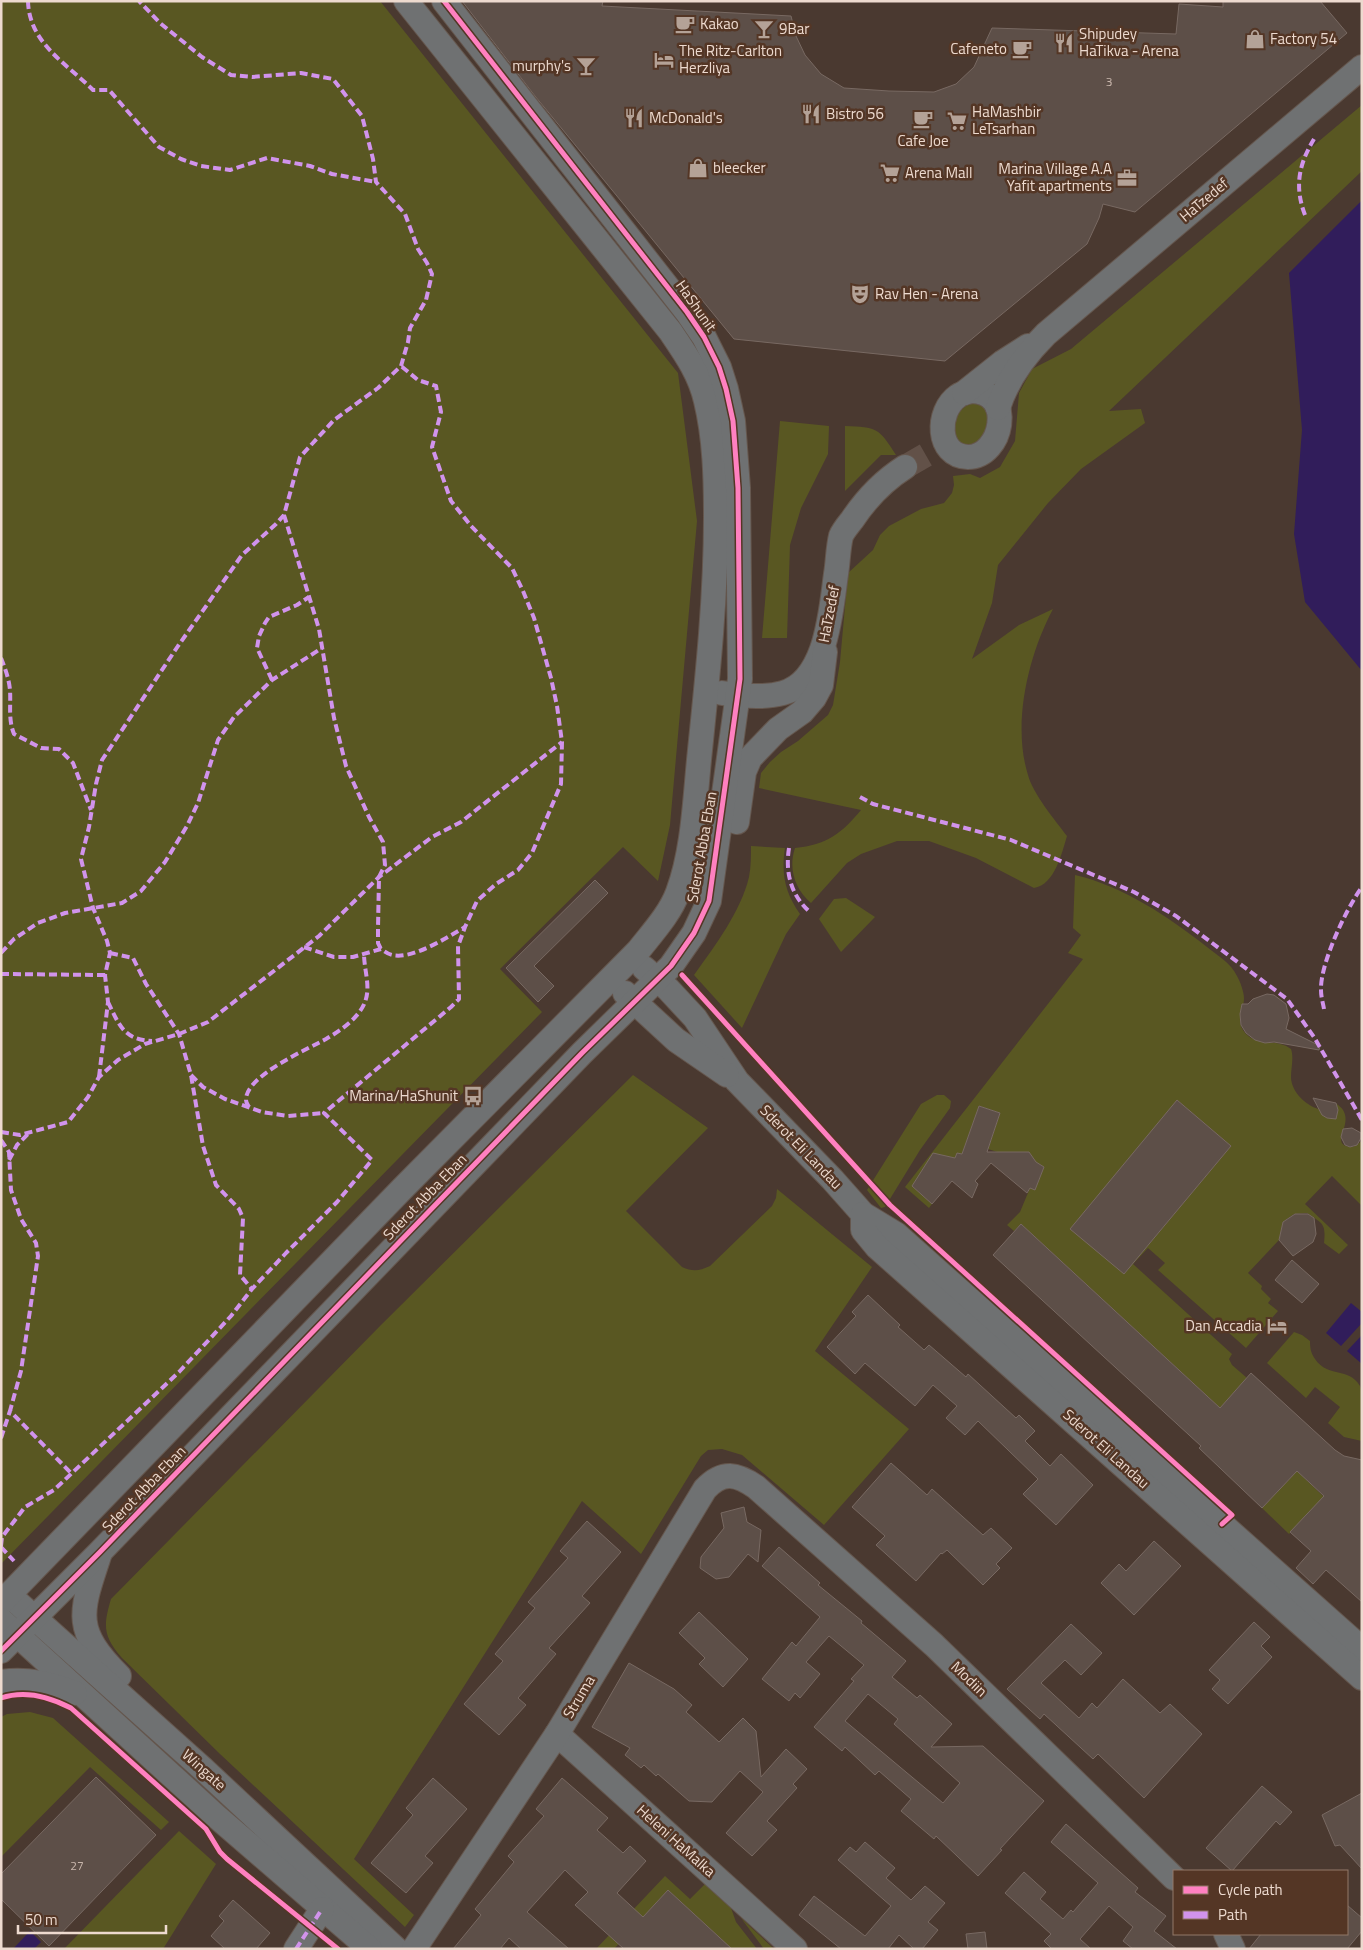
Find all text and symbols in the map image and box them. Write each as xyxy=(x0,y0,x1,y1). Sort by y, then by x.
place label: Kakao xyxy=(700,12,739,35)
cafe icon: Kakao xyxy=(674,13,696,35)
place label: 9Bar xyxy=(779,17,809,40)
bar icon: 9Bar xyxy=(753,18,775,40)
place label: Shipudey HaTikva - Arena xyxy=(1079,22,1179,62)
place label: Factory 54 xyxy=(1270,27,1337,50)
shop icon: Factory 54 xyxy=(1244,28,1266,50)
restaurant icon: Shipudey HaTikva - Arena xyxy=(1053,32,1075,54)
place label: Cafeneto xyxy=(950,37,1007,60)
cafe icon: Cafeneto xyxy=(1011,38,1033,60)
place label: The Ritz-Carlton Herzliya xyxy=(679,39,782,79)
hotel icon: The Ritz-Carlton Herzliya xyxy=(653,49,675,71)
place label: murphy's xyxy=(512,54,571,77)
bar icon: murphy's xyxy=(575,55,597,77)
house number: 3 xyxy=(1106,72,1112,91)
place label: HaMashbir LeTsarhan xyxy=(972,100,1041,140)
place label: Bistro 56 xyxy=(826,102,884,125)
restaurant icon: Bistro 56 xyxy=(800,103,822,125)
place label: McDonald's xyxy=(649,106,723,129)
restaurant icon: McDonald's xyxy=(623,107,645,129)
cafe icon: Cafe Joe xyxy=(912,108,934,130)
supermarket icon: HaMashbir LeTsarhan xyxy=(946,110,968,132)
place label: Cafe Joe xyxy=(897,129,949,152)
place label: bleecker xyxy=(713,156,766,179)
shop icon: bleecker xyxy=(687,157,709,179)
place label: Marina Village A.A Yafit apartments xyxy=(998,157,1112,197)
place label: Arena Mall xyxy=(905,161,972,184)
supermarket icon: Arena Mall xyxy=(879,162,901,184)
office icon: Marina Village A.A Yafit apartments xyxy=(1116,167,1138,189)
street label: HaTzedef xyxy=(1174,172,1233,227)
street label: HaShunit xyxy=(670,275,723,337)
place label: Rav Hen - Arena xyxy=(875,282,979,305)
theatre icon: Rav Hen - Arena xyxy=(849,283,871,305)
street label: HaTzedef xyxy=(812,583,845,645)
street label: Sderot Abba Eban xyxy=(680,790,723,904)
place label: Marina/HaShunit xyxy=(349,1084,459,1107)
bus stop icon: Marina/HaShunit xyxy=(462,1085,484,1107)
street label: Sderot Eli Landau xyxy=(755,1099,848,1194)
street label: Sderot Abba Eban xyxy=(377,1148,472,1245)
place label: Dan Accadia xyxy=(1185,1314,1262,1337)
hotel icon: Dan Accadia xyxy=(1266,1315,1288,1337)
street label: Sderot Eli Landau xyxy=(1058,1403,1155,1494)
street label: Sderot Abba Eban xyxy=(96,1440,191,1537)
street label: Modiin xyxy=(946,1655,993,1702)
street label: Struma xyxy=(557,1670,601,1723)
street label: Wingate xyxy=(177,1743,232,1796)
street label: Heleni HaMalka xyxy=(632,1799,721,1883)
house number: 27 xyxy=(70,1856,84,1875)
legend xyxy=(1173,1870,1348,1935)
text: Cycle path xyxy=(1218,1878,1283,1901)
scale bar xyxy=(18,1902,165,1934)
text: Path xyxy=(1218,1903,1248,1926)
text: 50 m xyxy=(25,1908,58,1931)

